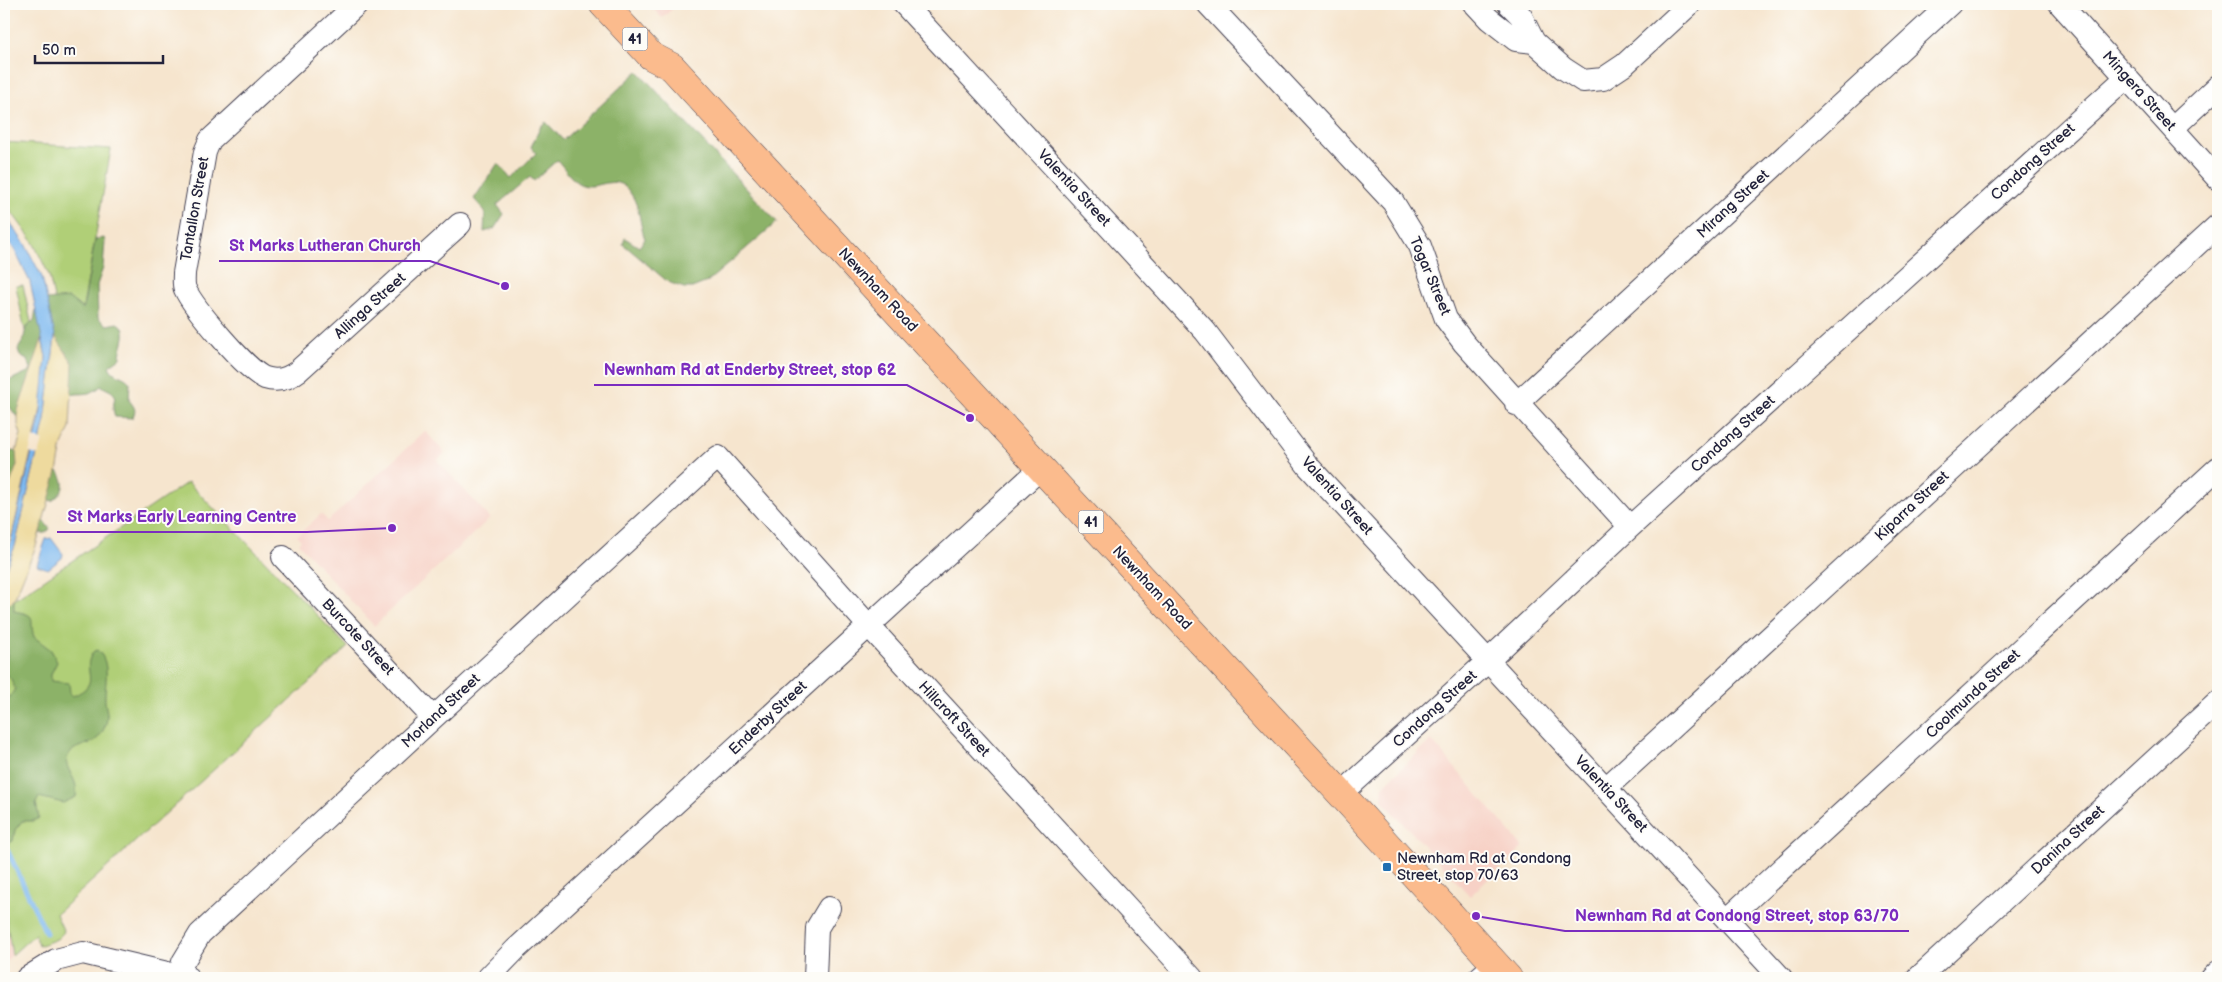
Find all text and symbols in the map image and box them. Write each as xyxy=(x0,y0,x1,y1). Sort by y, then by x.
road number: 41 xyxy=(622,28,648,50)
scale bar xyxy=(35,32,162,64)
text: 50 m xyxy=(42,41,76,60)
street label: Mingera Street xyxy=(2098,47,2180,135)
street label: Condong Street xyxy=(1987,119,2079,205)
street label: Valentia Street xyxy=(1033,145,1115,231)
street label: Tantallon Street xyxy=(176,155,214,263)
street label: Mirang Street xyxy=(1693,165,1773,242)
callout: St Marks Lutheran Church xyxy=(219,230,430,261)
street label: Togar Street xyxy=(1405,234,1455,318)
text: St Marks Lutheran Church xyxy=(229,237,421,256)
street label: Newnham Road xyxy=(834,244,922,336)
street label: Allinga Street xyxy=(330,269,410,343)
callout: Newnham Rd at Enderby Street, stop 62 xyxy=(594,354,907,385)
text: Newnham Rd at Enderby Street, stop 62 xyxy=(604,361,897,380)
street label: Condong Street xyxy=(1687,391,1779,477)
street label: Valentia Street xyxy=(1297,453,1377,539)
street label: Kiparra Street xyxy=(1871,467,1953,545)
callout: St Marks Early Learning Centre xyxy=(57,501,307,532)
text: St Marks Early Learning Centre xyxy=(67,508,297,527)
road number: 41 xyxy=(1078,511,1104,534)
street label: Newnham Road xyxy=(1108,542,1196,634)
street label: Burcote Street xyxy=(318,595,399,680)
street label: Coolmunda Street xyxy=(1922,645,2024,743)
street label: Condong Street xyxy=(1389,666,1481,752)
street label: Morland Street xyxy=(398,669,485,752)
street label: Enderby Street xyxy=(725,677,811,759)
street label: Hillcroft Street xyxy=(914,677,994,761)
street label: Valentia Street xyxy=(1570,751,1652,837)
street label: Danina Street xyxy=(2027,801,2109,879)
place label: Newnham Rd at Condong Street, stop 70/63 xyxy=(1397,849,1571,885)
marker: Newnham Rd at Condong Street, stop 70/63 xyxy=(1381,861,1393,873)
callout: Newnham Rd at Condong Street, stop 63/70 xyxy=(1565,900,1909,931)
text: Newnham Rd at Condong Street, stop 63/70 xyxy=(1575,907,1899,926)

